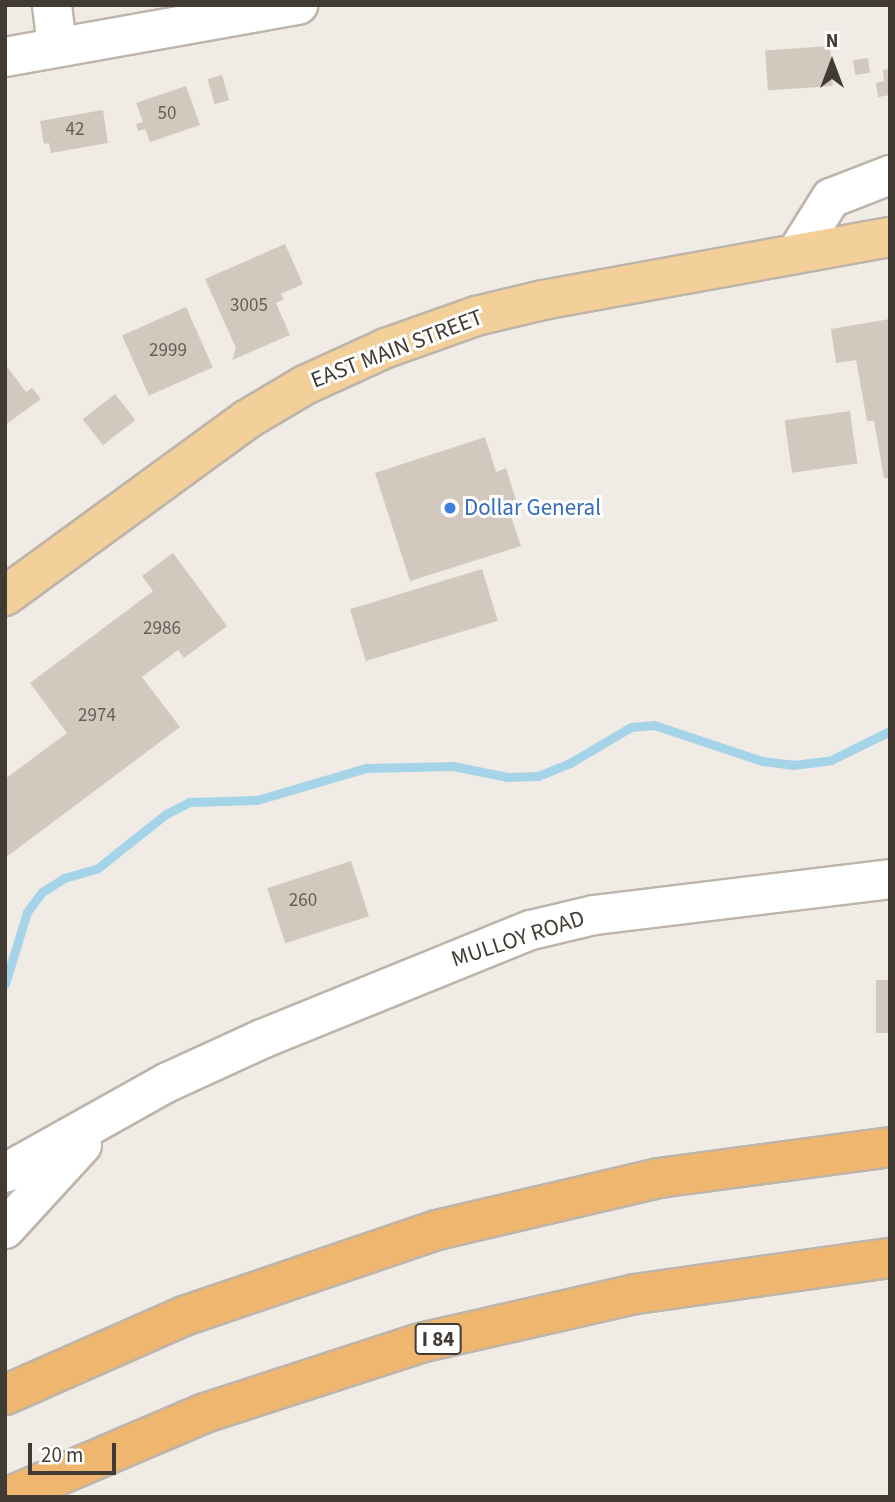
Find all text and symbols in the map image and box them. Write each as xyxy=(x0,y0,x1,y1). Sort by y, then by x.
north arrow xyxy=(797,28,867,98)
text: N xyxy=(826,28,838,55)
house number: 50 xyxy=(158,103,176,125)
house number: 42 xyxy=(66,119,84,141)
house number: 3005 xyxy=(230,295,268,317)
street label: EAST MAIN STREET xyxy=(307,304,487,394)
house number: 2999 xyxy=(149,340,187,362)
place label: Dollar General xyxy=(464,494,601,522)
marker: Dollar General xyxy=(442,500,458,516)
house number: 2986 xyxy=(143,618,181,640)
house number: 2974 xyxy=(78,705,116,727)
house number: 260 xyxy=(289,890,317,912)
street label: MULLOY ROAD xyxy=(448,904,588,974)
road number: I 84 xyxy=(414,1322,462,1356)
scale bar xyxy=(32,1428,119,1472)
text: 20 m xyxy=(41,1440,83,1470)

